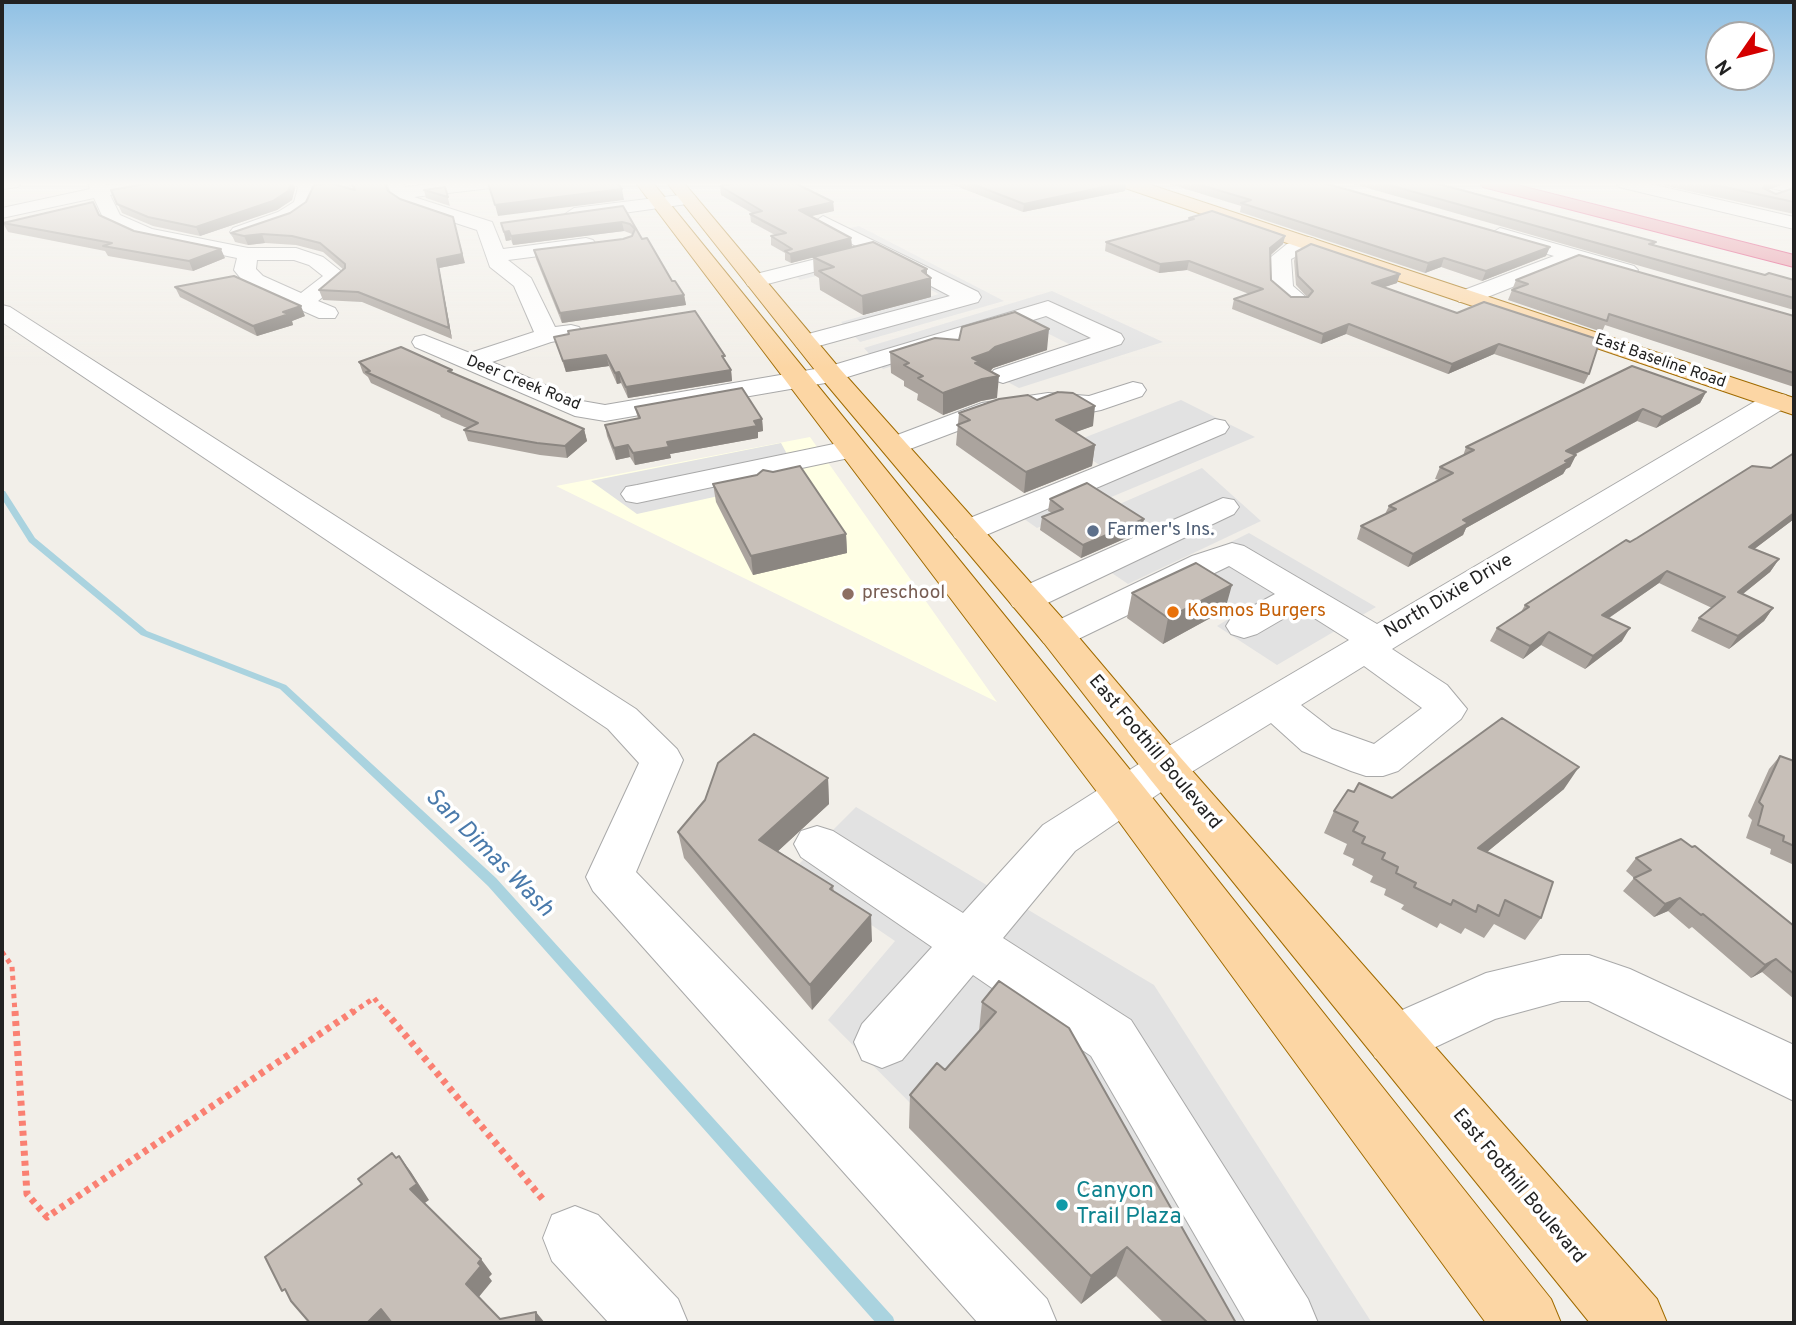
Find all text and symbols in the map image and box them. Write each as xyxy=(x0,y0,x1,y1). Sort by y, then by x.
north arrow xyxy=(1705,21,1775,91)
text: N xyxy=(1711,54,1738,79)
street label: East Baseline Road xyxy=(1592,331,1728,393)
street label: Deer Creek Road xyxy=(463,352,583,416)
place label: Farmer's Ins. xyxy=(1107,520,1215,542)
marker: Farmer's Ins. xyxy=(1085,523,1101,539)
street label: North Dixie Drive xyxy=(1381,550,1517,644)
place label: preschool xyxy=(862,583,945,605)
marker: preschool xyxy=(840,586,856,602)
place label: Kosmos Burgers xyxy=(1187,601,1326,623)
marker: Kosmos Burgers xyxy=(1165,604,1181,620)
street label: East Foothill Boulevard xyxy=(1083,671,1225,835)
water label: San Dimas Wash xyxy=(418,784,558,924)
street label: East Foothill Boulevard xyxy=(1447,1105,1589,1269)
place label: Canyon Trail Plaza xyxy=(1076,1178,1182,1232)
marker: Canyon Trail Plaza xyxy=(1054,1197,1070,1213)

